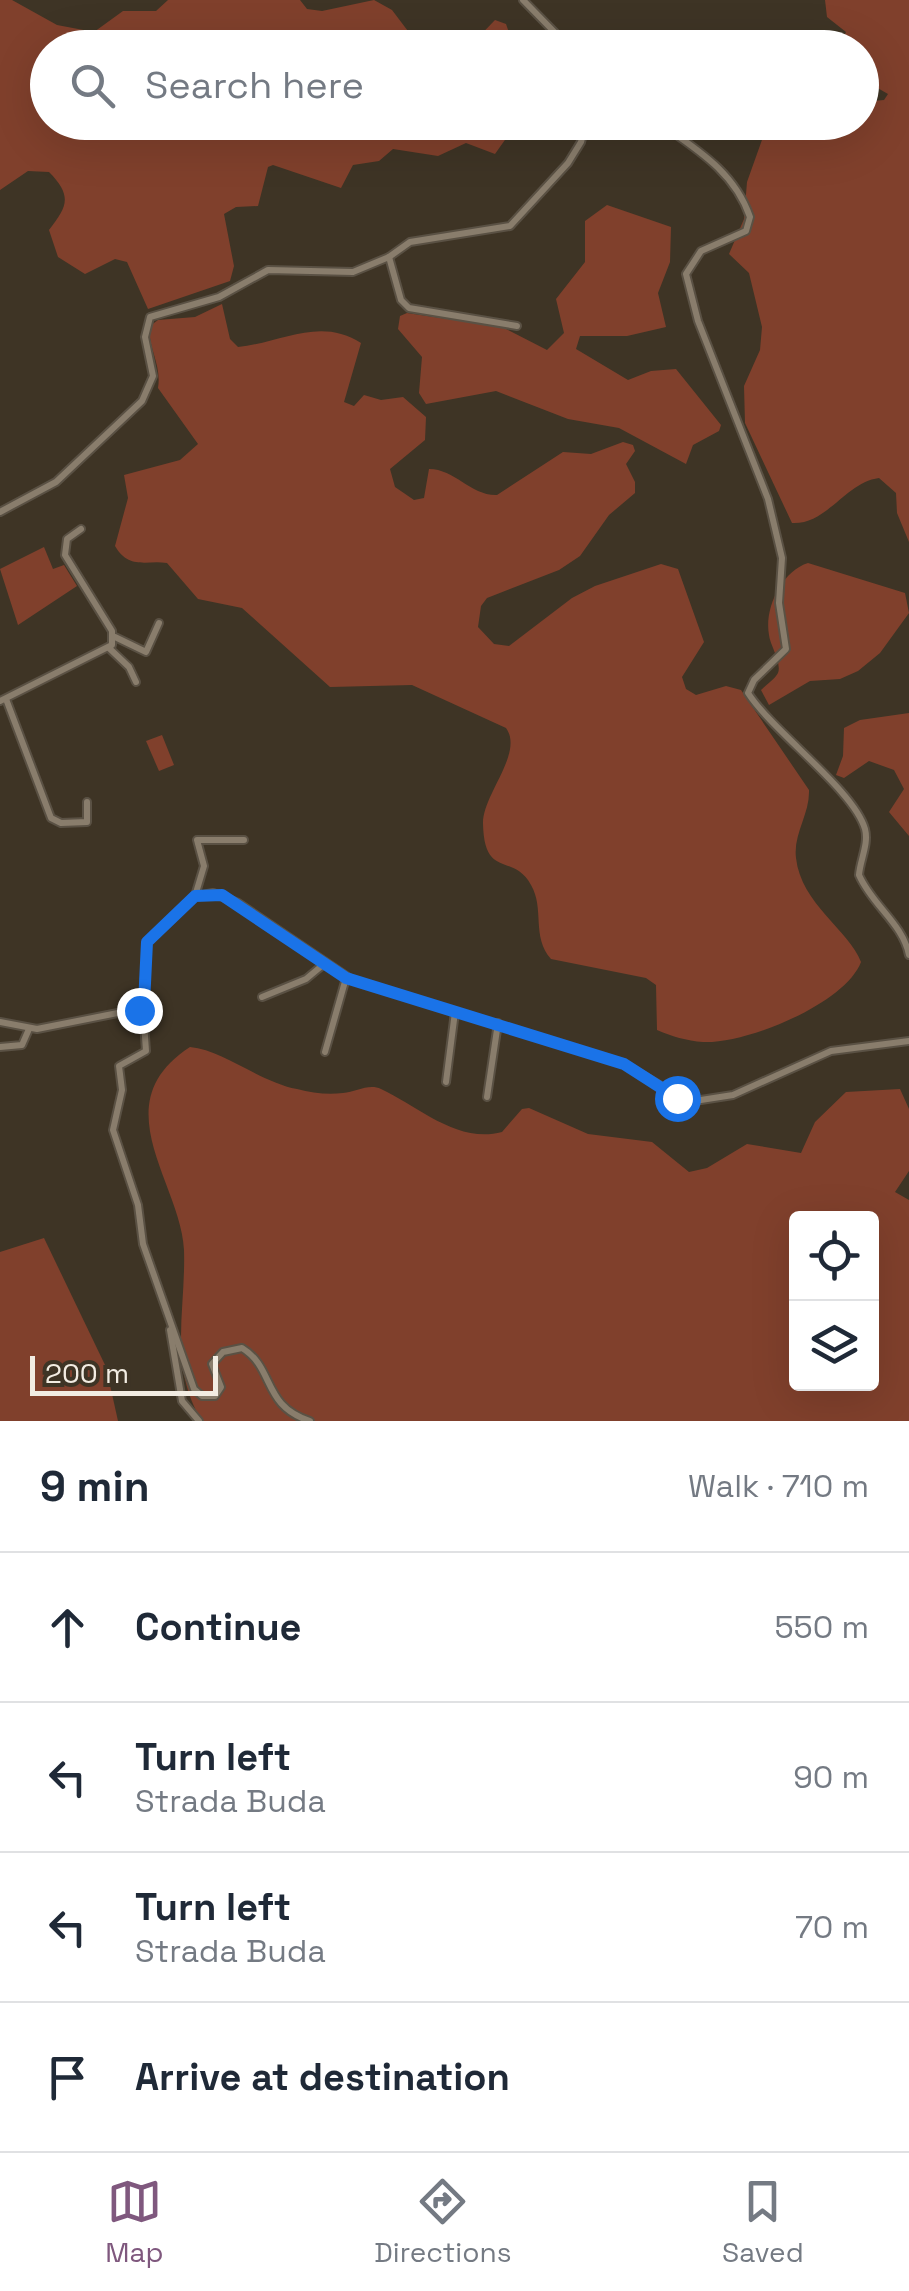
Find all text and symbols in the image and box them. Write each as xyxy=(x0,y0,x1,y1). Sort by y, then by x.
search box xyxy=(30,30,879,140)
icon: search xyxy=(65,58,120,113)
text: Search here xyxy=(145,61,364,109)
route end xyxy=(117,988,163,1034)
route start xyxy=(655,1076,701,1122)
map controls xyxy=(789,1211,879,1391)
button: locate xyxy=(789,1211,879,1301)
button: layers xyxy=(789,1301,879,1391)
scale bar xyxy=(30,1351,218,1396)
text: 200 m xyxy=(45,1355,129,1391)
text: 9 min xyxy=(40,1460,150,1513)
text: Walk · 710 m xyxy=(688,1466,869,1506)
icon: ahead xyxy=(40,1600,95,1655)
text: Continue xyxy=(135,1603,301,1651)
text: 550 m xyxy=(774,1607,869,1647)
text: Turn left xyxy=(135,1733,291,1781)
icon: left xyxy=(40,1750,95,1805)
text: 90 m xyxy=(793,1757,869,1797)
text: Strada Buda xyxy=(135,1781,326,1821)
text: Turn left xyxy=(135,1883,291,1931)
icon: left xyxy=(40,1900,95,1955)
text: 70 m xyxy=(795,1907,869,1947)
text: Strada Buda xyxy=(135,1931,326,1971)
icon: arrive xyxy=(40,2050,95,2105)
text: Arrive at destination xyxy=(135,2053,510,2101)
tab: Map xyxy=(105,2174,164,2270)
tab: Directions xyxy=(374,2174,511,2270)
tab: Saved xyxy=(722,2174,804,2270)

